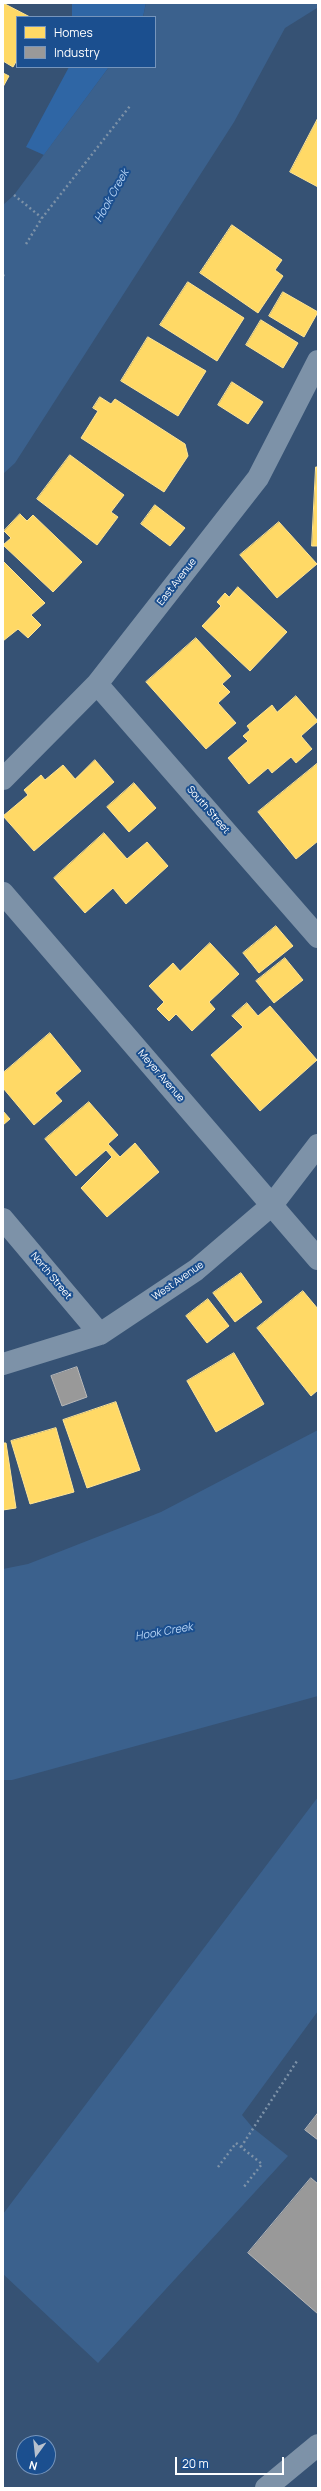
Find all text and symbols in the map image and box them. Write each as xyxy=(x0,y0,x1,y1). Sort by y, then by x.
legend xyxy=(16,16,156,68)
text: Homes xyxy=(54,24,93,41)
text: Industry xyxy=(54,44,100,61)
water label: Hook Creek xyxy=(92,167,132,225)
street label: East Avenue xyxy=(155,556,199,608)
street label: South Street xyxy=(184,784,232,836)
street label: Meyer Avenue xyxy=(135,1048,187,1104)
street label: North Street xyxy=(28,1250,74,1302)
street label: West Avenue xyxy=(150,1259,206,1303)
water label: Hook Creek xyxy=(134,1620,194,1644)
north arrow xyxy=(16,2435,56,2475)
scale bar xyxy=(177,2449,286,2475)
text: 20 m xyxy=(182,2455,209,2472)
text: N xyxy=(27,2458,39,2474)

